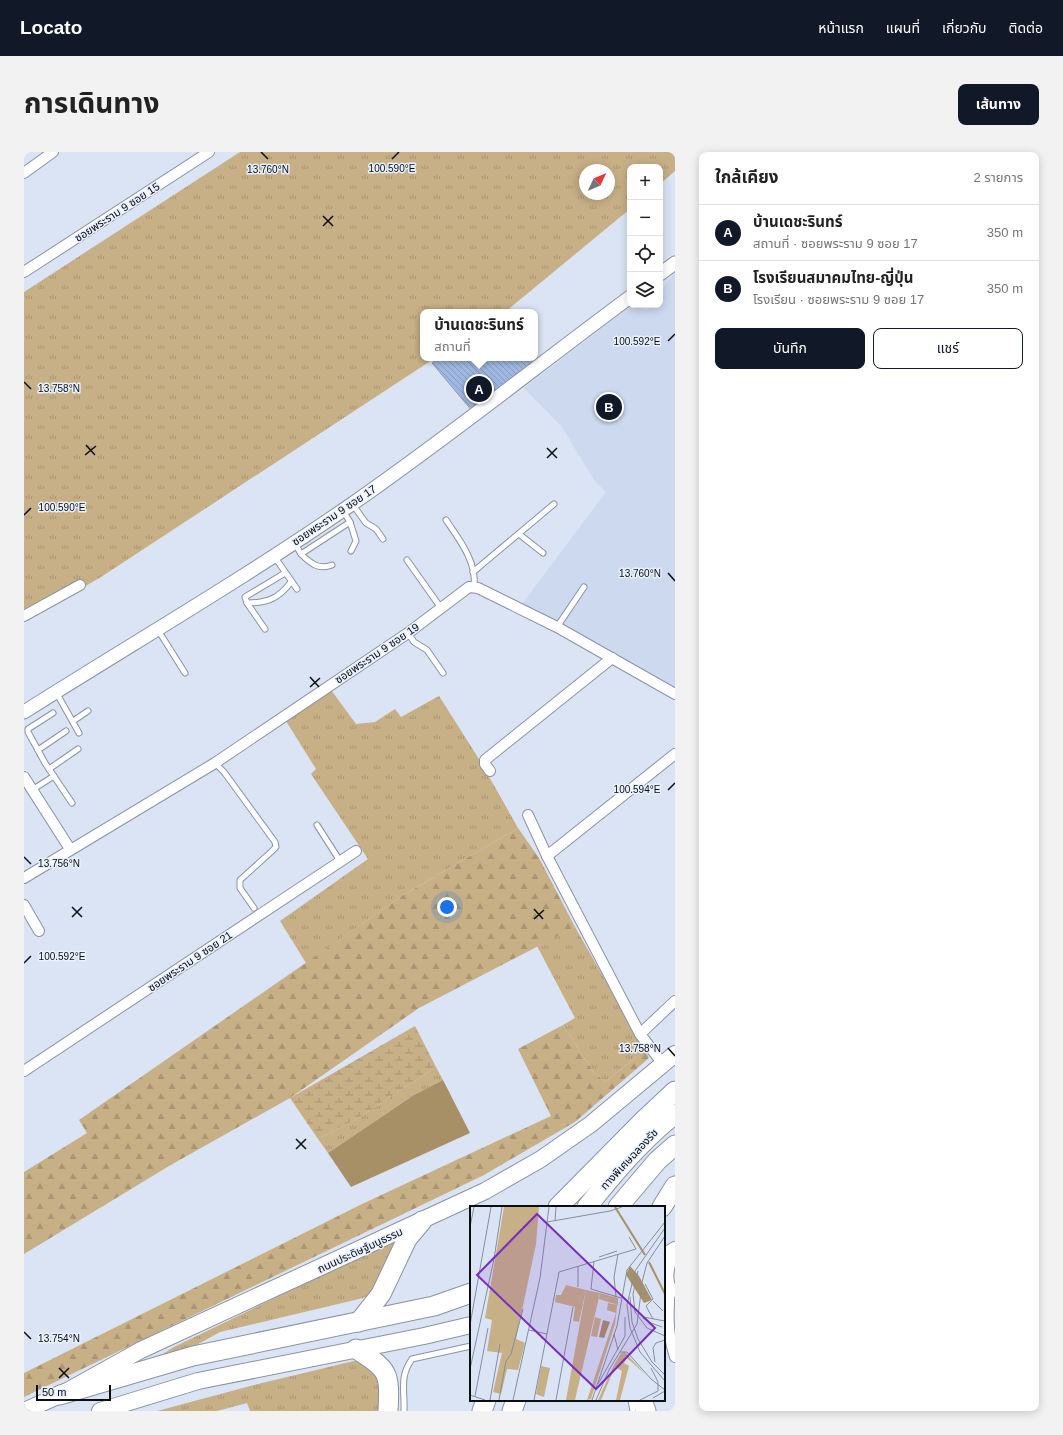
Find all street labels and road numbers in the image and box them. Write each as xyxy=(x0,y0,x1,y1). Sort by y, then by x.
street label: ซอยพระราม 9 ซอย 15 xyxy=(72,180,162,244)
street label: ซอยพระราม 9 ซอย 17 xyxy=(290,482,378,548)
street label: ซอยพระราม 9 ซอย 19 xyxy=(333,620,421,686)
street label: ซอยพระราม 9 ซอย 21 xyxy=(146,928,234,994)
street label: ทางพิเศษฉลองรัช xyxy=(598,1126,660,1192)
street label: ถนนประดิษฐ์มนูธรรม xyxy=(315,1225,405,1276)

